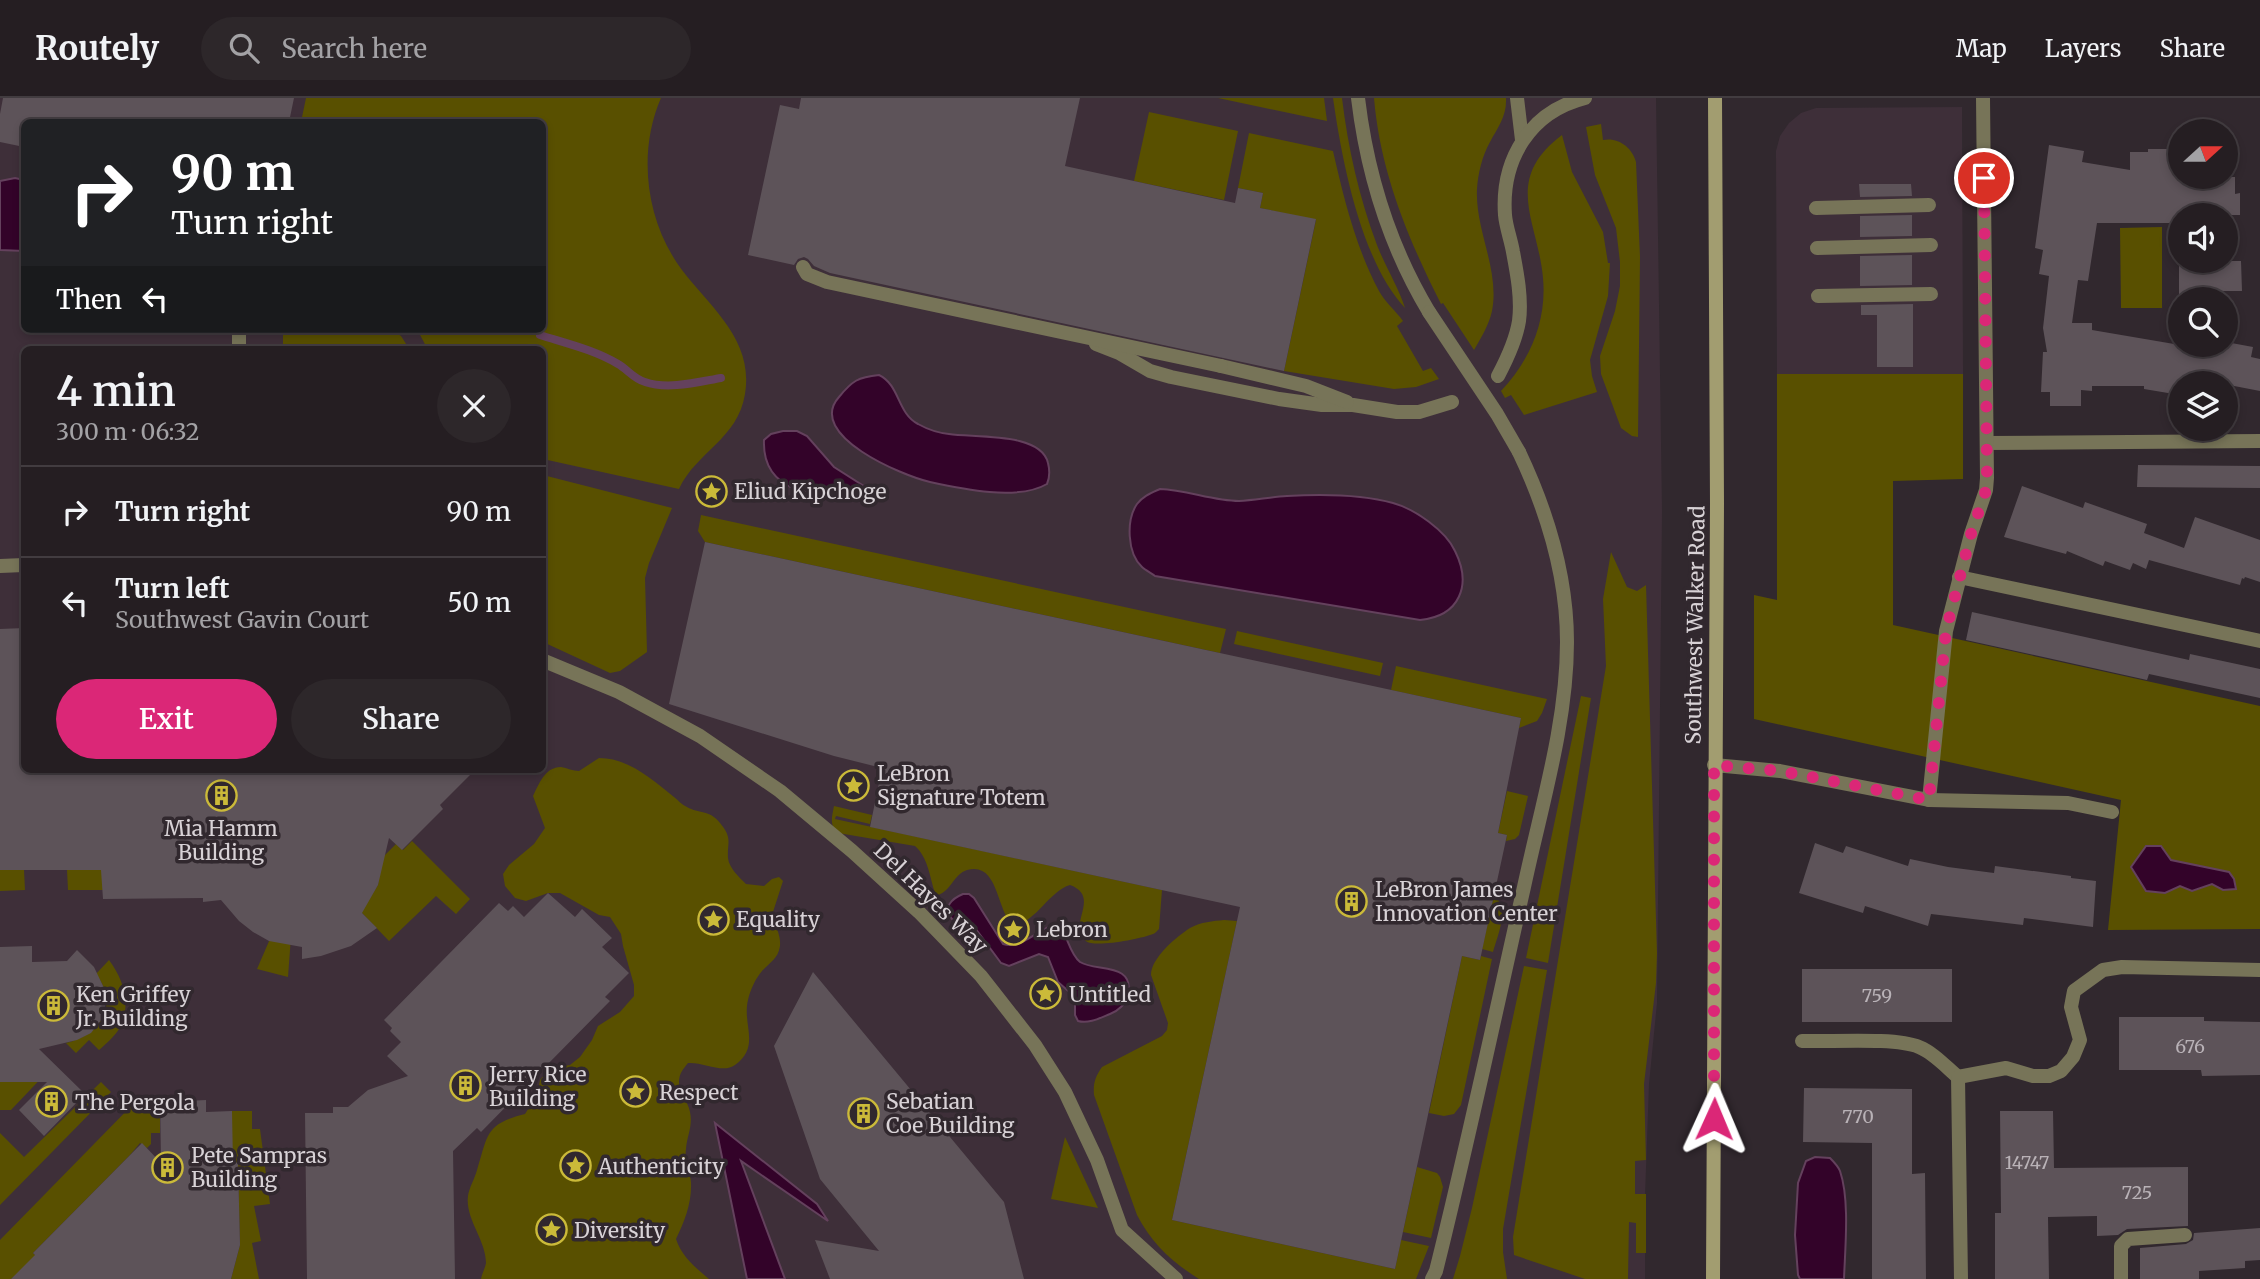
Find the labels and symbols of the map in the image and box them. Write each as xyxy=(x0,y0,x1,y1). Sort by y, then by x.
north arrow xyxy=(2168,119,2238,189)
pin xyxy=(1954,148,2014,208)
place icon: Eliud Kipchoge xyxy=(694,474,728,508)
place label: Eliud Kipchoge xyxy=(734,478,886,505)
street label: Southwest Walker Road xyxy=(1679,505,1711,745)
place label: LeBron Signature Totem xyxy=(877,760,1046,811)
place icon: LeBron Signature Totem xyxy=(837,768,871,802)
building icon: Mia Hamm Building xyxy=(204,779,238,813)
place label: Mia Hamm Building xyxy=(164,815,278,866)
street label: Del Hayes Way xyxy=(868,837,994,960)
place label: LeBron James Innovation Center xyxy=(1375,876,1558,927)
building icon: LeBron James Innovation Center xyxy=(1335,884,1369,918)
place icon: Equality xyxy=(696,902,730,936)
place label: Equality xyxy=(736,906,821,933)
place icon: Lebron xyxy=(996,912,1030,946)
place label: Lebron xyxy=(1036,916,1108,943)
place icon: Untitled xyxy=(1029,977,1063,1011)
place label: Ken Griffey Jr. Building xyxy=(75,981,192,1032)
place label: Untitled xyxy=(1069,981,1152,1008)
house number: 759 xyxy=(1862,984,1892,1007)
building icon: Ken Griffey Jr. Building xyxy=(36,989,70,1023)
house number: 676 xyxy=(2175,1035,2205,1058)
place label: Jerry Rice Building xyxy=(488,1061,586,1112)
building icon: Jerry Rice Building xyxy=(449,1069,483,1103)
place icon: Respect xyxy=(619,1075,653,1109)
place label: Respect xyxy=(659,1079,738,1106)
position arrow xyxy=(1677,1082,1751,1156)
building icon: The Pergola xyxy=(35,1085,69,1119)
place label: Sebatian Coe Building xyxy=(886,1088,1015,1139)
place label: The Pergola xyxy=(75,1089,195,1116)
building icon: Sebatian Coe Building xyxy=(846,1096,880,1130)
house number: 770 xyxy=(1842,1105,1874,1128)
place label: Pete Sampras Building xyxy=(191,1142,327,1193)
place icon: Authenticity xyxy=(558,1149,592,1183)
building icon: Pete Sampras Building xyxy=(151,1150,185,1184)
house number: 14747 xyxy=(2005,1151,2049,1174)
place label: Authenticity xyxy=(597,1153,725,1180)
house number: 725 xyxy=(2122,1181,2152,1204)
place icon: Diversity xyxy=(534,1213,568,1247)
place label: Diversity xyxy=(574,1217,666,1244)

